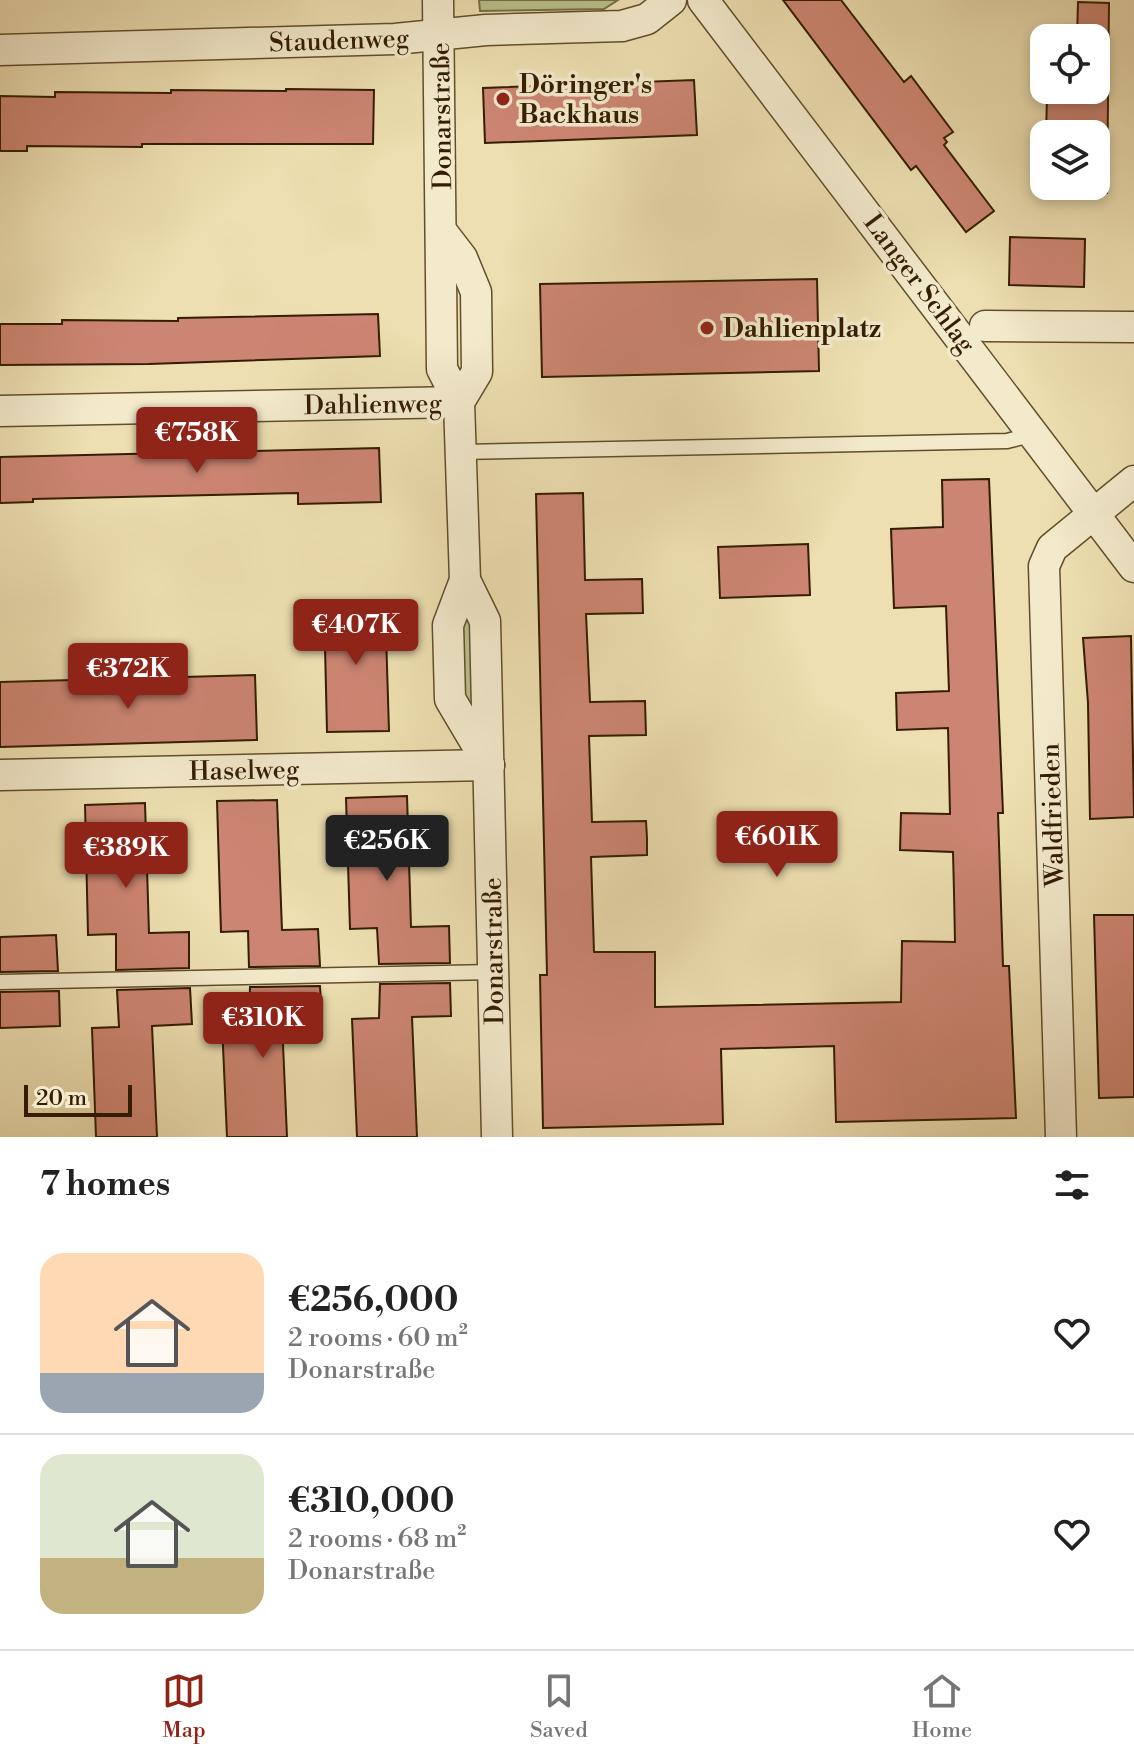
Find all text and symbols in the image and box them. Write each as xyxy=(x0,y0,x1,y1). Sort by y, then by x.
street label: Staudenweg xyxy=(268,23,410,59)
map controls xyxy=(1030,24,1110,200)
button: locate xyxy=(1030,24,1110,104)
street label: Donarstraße xyxy=(425,42,459,190)
place label: Döringer's Backhaus xyxy=(519,69,652,131)
marker: Döringer's Backhaus xyxy=(494,90,512,108)
button: layers xyxy=(1030,120,1110,200)
street label: Langer Schlag xyxy=(856,208,982,360)
place label: Dahlienplatz xyxy=(723,313,881,345)
marker: Dahlienplatz xyxy=(698,319,716,337)
street label: Dahlienweg xyxy=(304,388,443,422)
pin: €758K xyxy=(141,407,253,475)
text: €758K xyxy=(154,417,240,449)
pin: €407K xyxy=(300,599,412,667)
text: €407K xyxy=(311,609,401,641)
pin: €372K xyxy=(72,643,184,711)
text: €372K xyxy=(86,653,170,685)
street label: Waldfrieden xyxy=(1034,743,1072,888)
street label: Haselweg xyxy=(188,754,300,788)
pin: €601K xyxy=(721,811,833,879)
pin: €256K xyxy=(331,815,443,883)
text: €601K xyxy=(735,821,819,853)
pin: €389K xyxy=(70,822,182,890)
text: €256K xyxy=(344,825,430,857)
text: €389K xyxy=(83,832,169,864)
street label: Donarstraße xyxy=(477,877,511,1025)
pin: €310K xyxy=(207,992,319,1060)
text: €310K xyxy=(221,1002,305,1034)
scale bar xyxy=(24,1081,132,1117)
text: 20 m xyxy=(36,1085,87,1112)
icon: filters xyxy=(1050,1163,1094,1207)
text: 7 homes xyxy=(40,1164,170,1206)
text: €256,000 xyxy=(288,1280,459,1322)
icon: home xyxy=(104,1285,200,1381)
icon: heart xyxy=(1050,1311,1094,1355)
text: 2 rooms · 60 m² xyxy=(288,1322,468,1354)
text: Donarstraße xyxy=(288,1354,436,1386)
text: €310,000 xyxy=(288,1481,454,1523)
icon: home xyxy=(104,1486,200,1582)
icon: heart xyxy=(1050,1512,1094,1556)
text: 2 rooms · 68 m² xyxy=(288,1523,466,1555)
text: Donarstraße xyxy=(288,1555,436,1587)
tab: Map xyxy=(162,1669,206,1744)
tab: Saved xyxy=(530,1669,588,1744)
tab: Home xyxy=(912,1669,972,1744)

